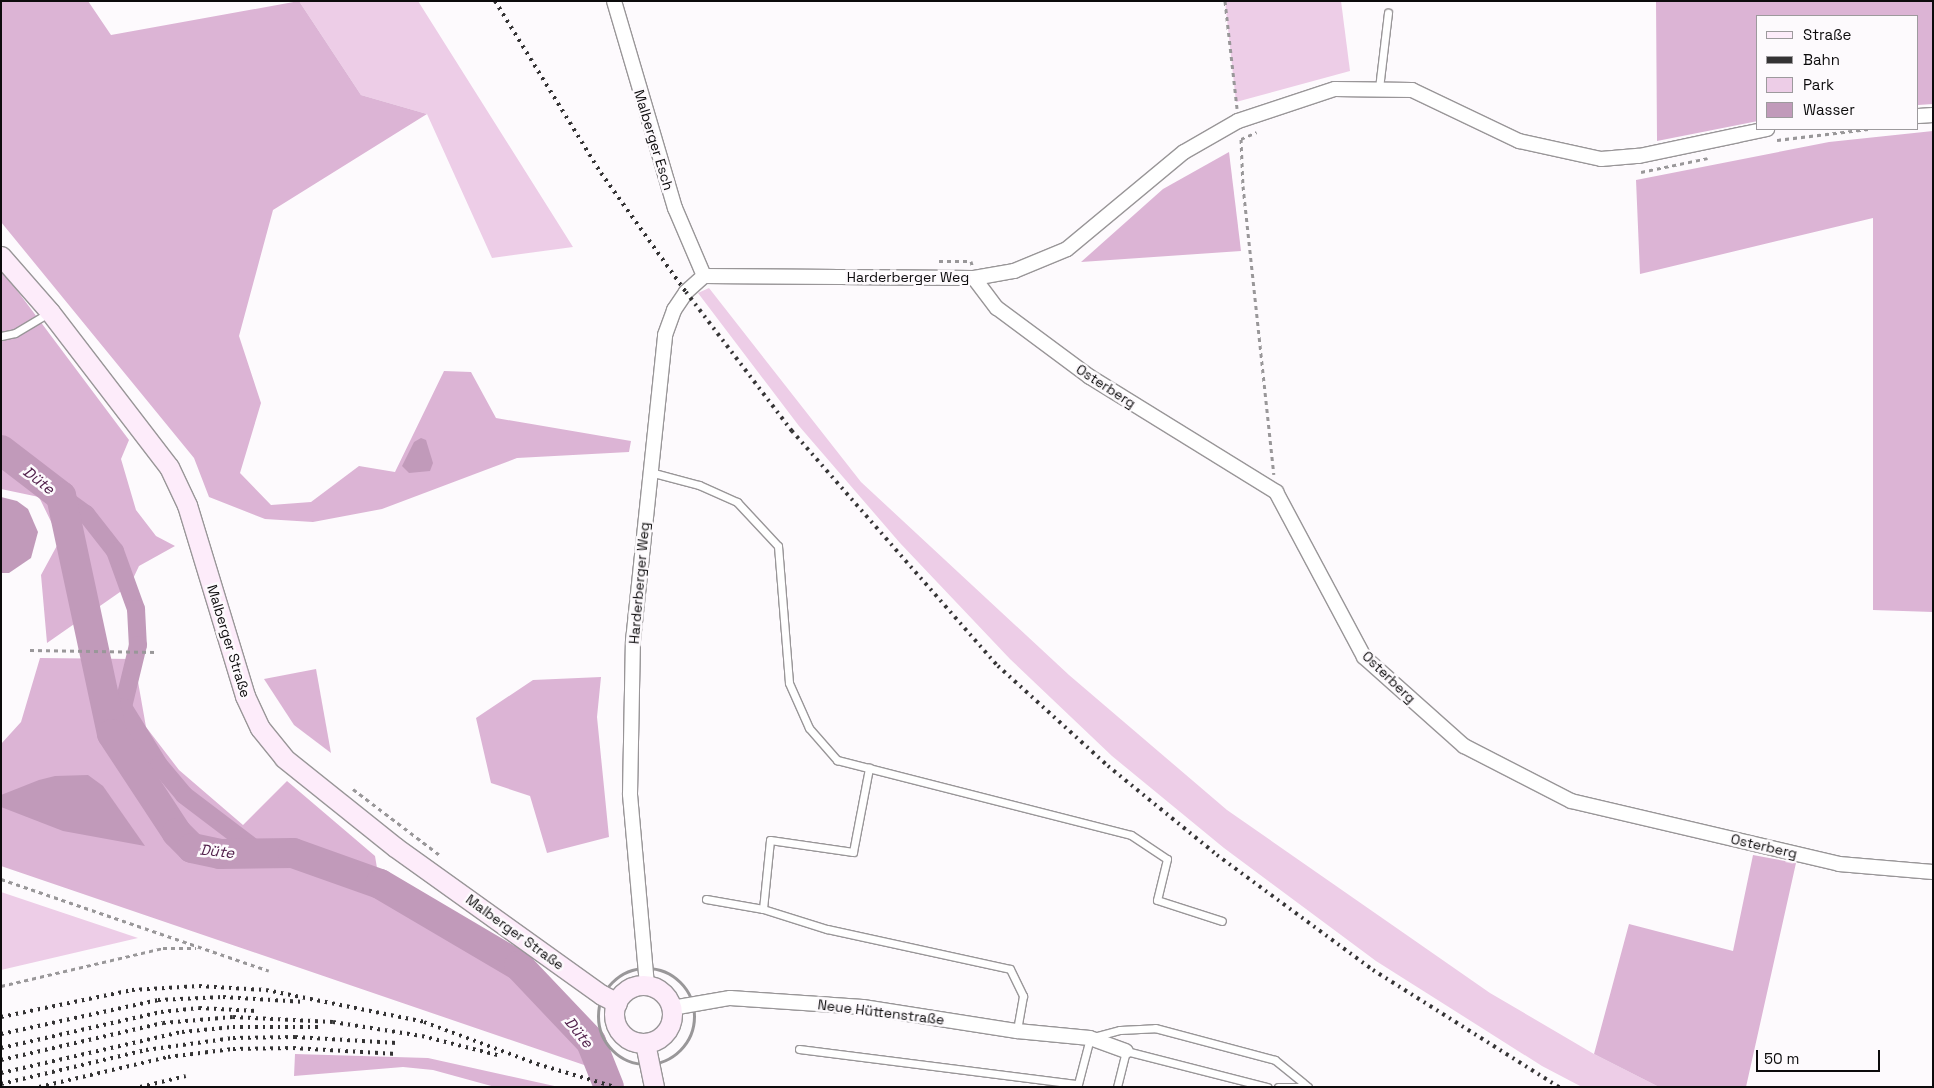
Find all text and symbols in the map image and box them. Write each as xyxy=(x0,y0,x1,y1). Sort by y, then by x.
legend xyxy=(1756,15,1919,130)
text: Straße xyxy=(1803,25,1851,44)
text: Bahn xyxy=(1803,50,1840,69)
text: Park xyxy=(1803,75,1834,94)
street label: Malberger Esch xyxy=(631,88,677,192)
text: Wasser xyxy=(1803,100,1855,119)
street label: Harderberger Weg xyxy=(847,269,969,285)
street label: Osterberg xyxy=(1073,361,1139,411)
water label: Düte xyxy=(20,462,58,498)
street label: Harderberger Weg xyxy=(625,521,653,645)
street label: Malberger Straße xyxy=(204,582,254,700)
street label: Osterberg xyxy=(1359,647,1419,707)
street label: Osterberg xyxy=(1729,830,1799,862)
water label: Düte xyxy=(199,840,235,862)
street label: Malberger Straße xyxy=(463,891,567,973)
street label: Neue Hüttenstraße xyxy=(817,996,945,1028)
water label: Düte xyxy=(561,1013,597,1051)
scale bar xyxy=(1759,1040,1883,1072)
text: 50 m xyxy=(1764,1049,1799,1068)

